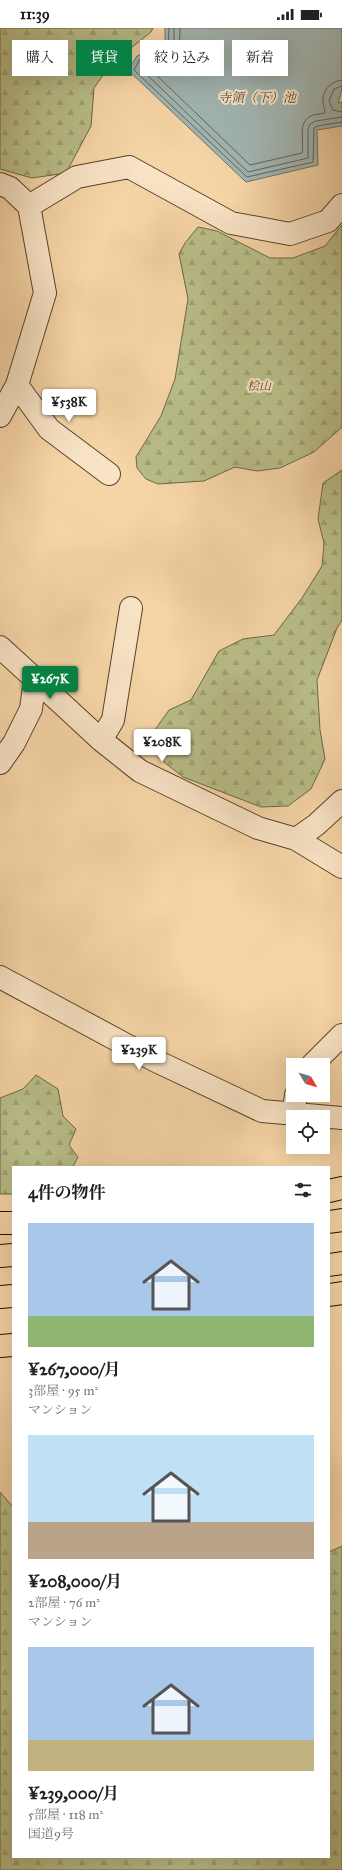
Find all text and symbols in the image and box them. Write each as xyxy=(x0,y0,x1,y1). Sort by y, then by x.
text: 11:39 xyxy=(20,5,50,23)
chip: 購入 xyxy=(12,40,68,76)
chip: 賃貸 xyxy=(76,40,132,76)
chip: 絞り込み xyxy=(140,40,224,76)
chip: 新着 xyxy=(232,40,288,76)
water label: 寺領（下）池 xyxy=(218,90,298,106)
park label: 桧山 xyxy=(247,379,272,393)
pin: ¥538K xyxy=(41,389,97,423)
text: ¥538K xyxy=(51,394,87,410)
pin: ¥267K xyxy=(22,666,78,700)
text: ¥267K xyxy=(31,671,69,687)
pin: ¥208K xyxy=(134,729,190,763)
text: ¥208K xyxy=(143,734,181,750)
pin: ¥239K xyxy=(111,1037,167,1071)
text: ¥239K xyxy=(121,1042,157,1058)
north arrow xyxy=(286,1058,330,1102)
map controls xyxy=(286,1058,330,1154)
button: locate xyxy=(286,1110,330,1154)
icon: filters xyxy=(292,1179,314,1201)
text: 4件の物件 xyxy=(28,1182,105,1203)
icon: home xyxy=(135,1249,207,1321)
text: ¥267,000/月 xyxy=(28,1359,121,1380)
text: 3部屋 · 95 m² xyxy=(28,1383,98,1399)
text: マンション xyxy=(28,1402,92,1418)
icon: home xyxy=(135,1461,207,1533)
text: ¥208,000/月 xyxy=(28,1571,122,1592)
text: 2部屋 · 76 m² xyxy=(28,1595,100,1611)
text: マンション xyxy=(28,1614,92,1630)
icon: home xyxy=(135,1673,207,1745)
text: ¥239,000/月 xyxy=(28,1783,119,1804)
text: 5部屋 · 118 m² xyxy=(28,1807,103,1823)
text: 国道9号 xyxy=(28,1826,74,1842)

